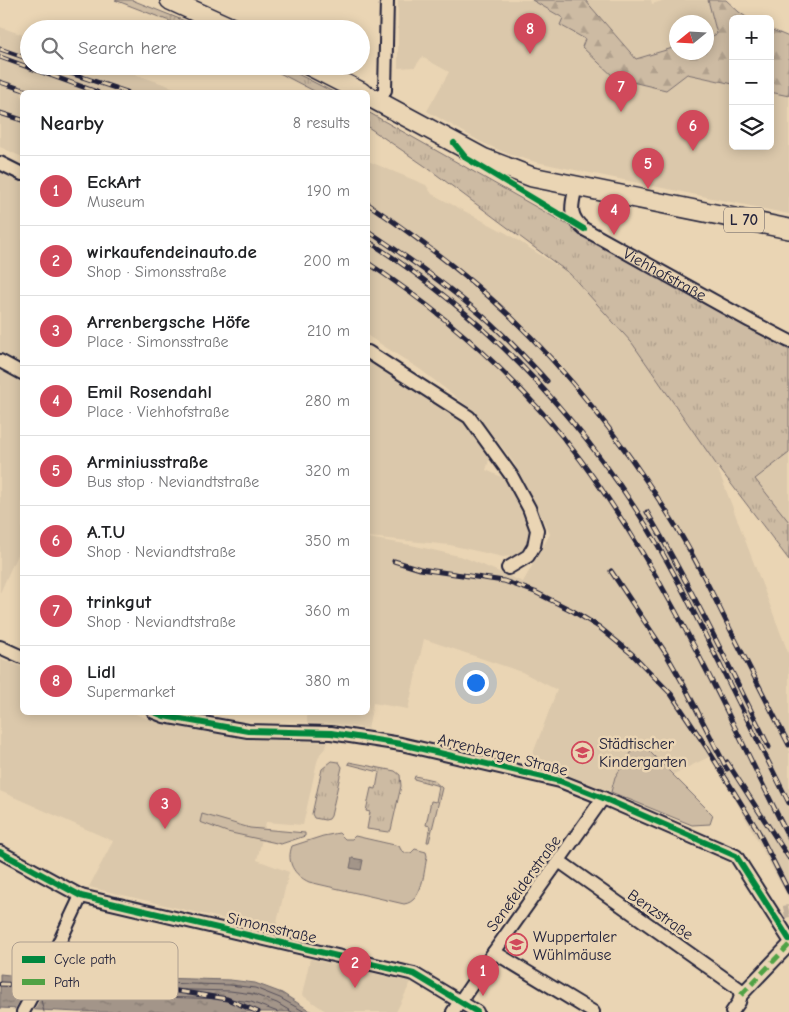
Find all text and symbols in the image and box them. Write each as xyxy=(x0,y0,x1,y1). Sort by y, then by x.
pin: 8 xyxy=(514,13,546,54)
north arrow xyxy=(669,15,714,60)
map controls xyxy=(729,15,774,150)
button: + xyxy=(729,15,774,60)
search box xyxy=(20,20,370,75)
icon: search xyxy=(38,34,66,62)
text: Search here xyxy=(78,37,177,59)
button: − xyxy=(729,60,774,105)
pin: 7 xyxy=(605,71,637,112)
button: layers xyxy=(729,105,774,150)
pin: 6 xyxy=(677,110,709,151)
text: Nearby xyxy=(40,111,104,135)
text: 8 results xyxy=(293,114,350,132)
pin: 5 xyxy=(632,148,664,189)
text: EckArt xyxy=(87,171,141,193)
text: 1 xyxy=(53,182,59,200)
text: 190 m xyxy=(307,182,350,200)
text: Museum xyxy=(87,193,145,211)
pin: 4 xyxy=(598,194,630,235)
road number: L 70 xyxy=(724,208,764,232)
text: wirkaufendeinauto.de xyxy=(87,241,257,263)
street label: Viehhofstraße xyxy=(620,245,709,305)
text: 2 xyxy=(52,252,60,270)
text: 200 m xyxy=(304,252,350,270)
text: Shop · Simonsstraße xyxy=(87,263,227,281)
text: Arrenbergsche Höfe xyxy=(87,311,250,333)
text: 3 xyxy=(52,322,60,340)
text: 210 m xyxy=(307,322,350,340)
text: Place · Simonsstraße xyxy=(87,333,229,351)
text: Emil Rosendahl xyxy=(87,381,212,403)
text: 4 xyxy=(52,392,60,410)
text: 280 m xyxy=(305,392,350,410)
text: Place · Viehhofstraße xyxy=(87,403,229,421)
text: Arminiusstraße xyxy=(87,451,208,473)
text: 5 xyxy=(52,462,60,480)
text: 320 m xyxy=(305,462,350,480)
text: Bus stop · Neviandtstraße xyxy=(87,473,259,491)
text: A.T.U xyxy=(87,521,125,543)
text: 6 xyxy=(52,532,60,550)
text: 350 m xyxy=(305,532,350,550)
text: Shop · Neviandtstraße xyxy=(87,543,236,561)
text: trinkgut xyxy=(87,591,151,613)
text: 7 xyxy=(52,602,60,620)
text: 360 m xyxy=(305,602,350,620)
text: Shop · Neviandtstraße xyxy=(87,613,236,631)
text: Lidl xyxy=(87,661,116,683)
your location xyxy=(463,670,489,696)
text: 8 xyxy=(52,672,60,690)
text: 380 m xyxy=(305,672,350,690)
text: Supermarket xyxy=(87,683,175,701)
street label: Arrenberger Straße xyxy=(436,730,570,780)
place label: Städtischer Kindergarten xyxy=(599,735,687,771)
school or university icon: Städtischer Kindergarten xyxy=(571,740,595,764)
pin: 3 xyxy=(149,788,181,829)
street label: Senefelderstraße xyxy=(483,832,565,935)
street label: Benzstraße xyxy=(624,886,697,944)
street label: Simonsstraße xyxy=(225,909,318,947)
place label: Wuppertaler Wühlmäuse xyxy=(533,928,617,964)
school or university icon: Wuppertaler Wühlmäuse xyxy=(505,933,529,957)
legend xyxy=(12,942,178,1000)
pin: 2 xyxy=(339,947,371,988)
text: Cycle path xyxy=(54,951,116,968)
pin: 1 xyxy=(467,955,499,996)
text: Path xyxy=(54,974,80,991)

